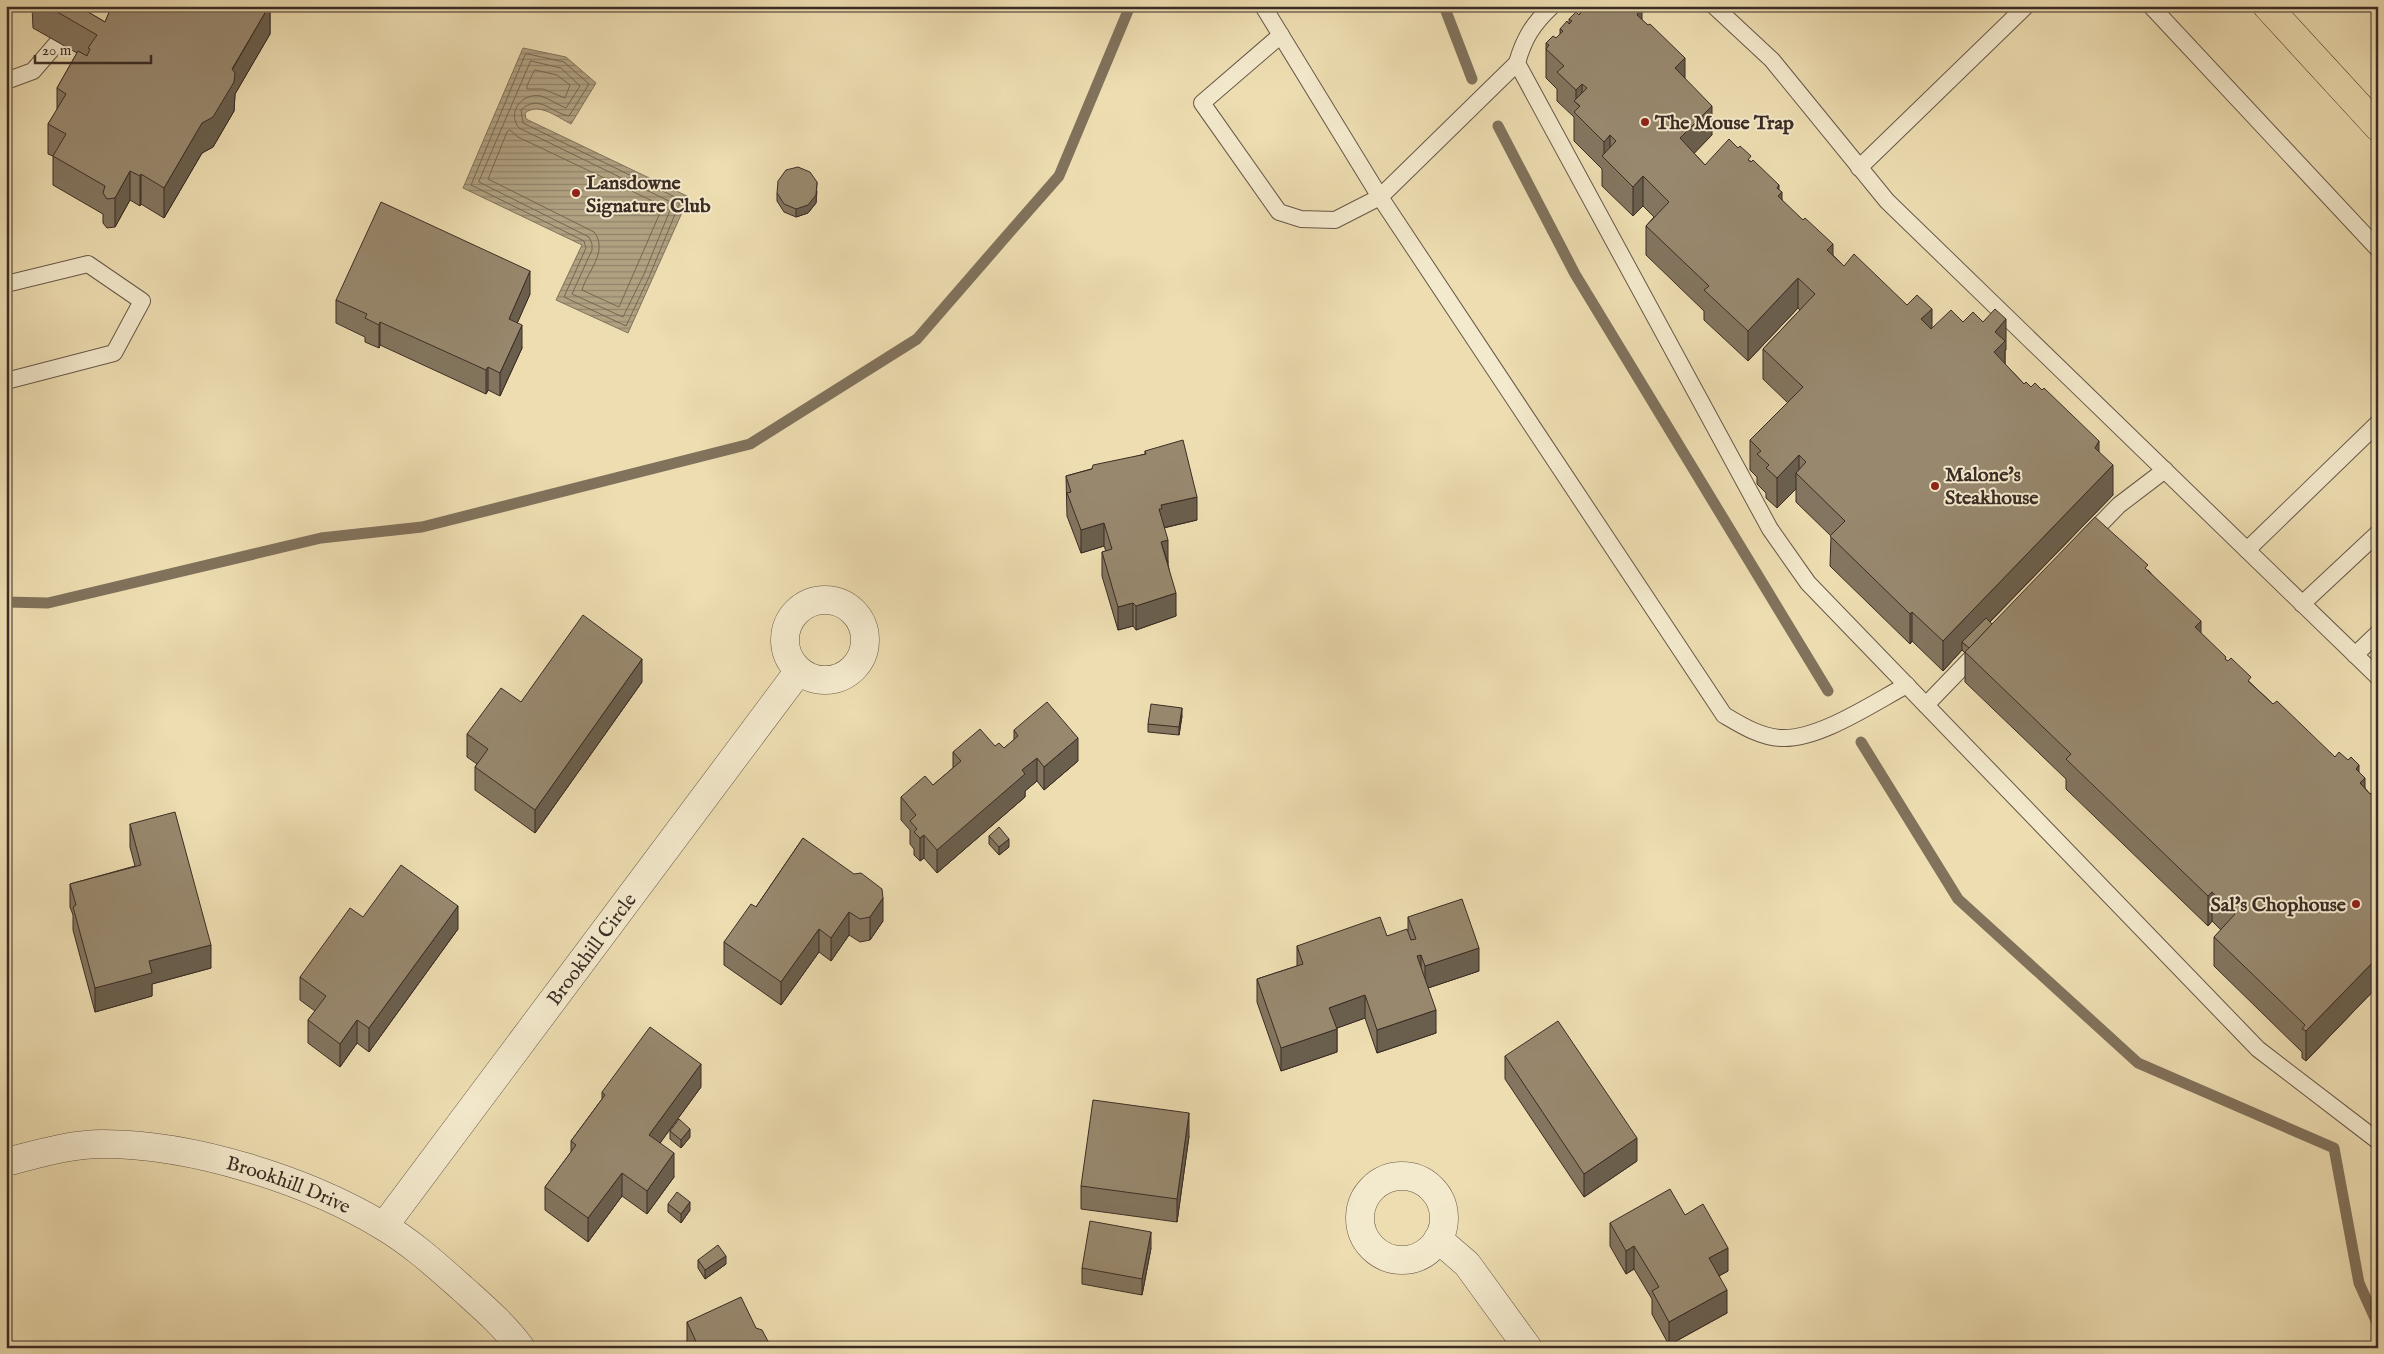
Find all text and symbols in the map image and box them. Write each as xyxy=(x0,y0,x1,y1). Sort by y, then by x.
scale bar xyxy=(35,32,151,64)
text: 20 m xyxy=(42,41,72,60)
place label: The Mouse Trap xyxy=(1654,111,1794,136)
marker: The Mouse Trap xyxy=(1639,116,1651,128)
place label: Lansdowne Signature Club xyxy=(586,171,711,219)
marker: Lansdowne Signature Club xyxy=(570,187,582,199)
place label: Malone's Steakhouse xyxy=(1945,463,2039,511)
marker: Malone's Steakhouse xyxy=(1929,480,1941,492)
street label: Brookhill Circle xyxy=(542,888,643,1011)
place label: Sal's Chophouse xyxy=(2211,893,2347,918)
marker: Sal's Chophouse xyxy=(2350,898,2362,910)
street label: Brookhill Drive xyxy=(223,1151,354,1220)

